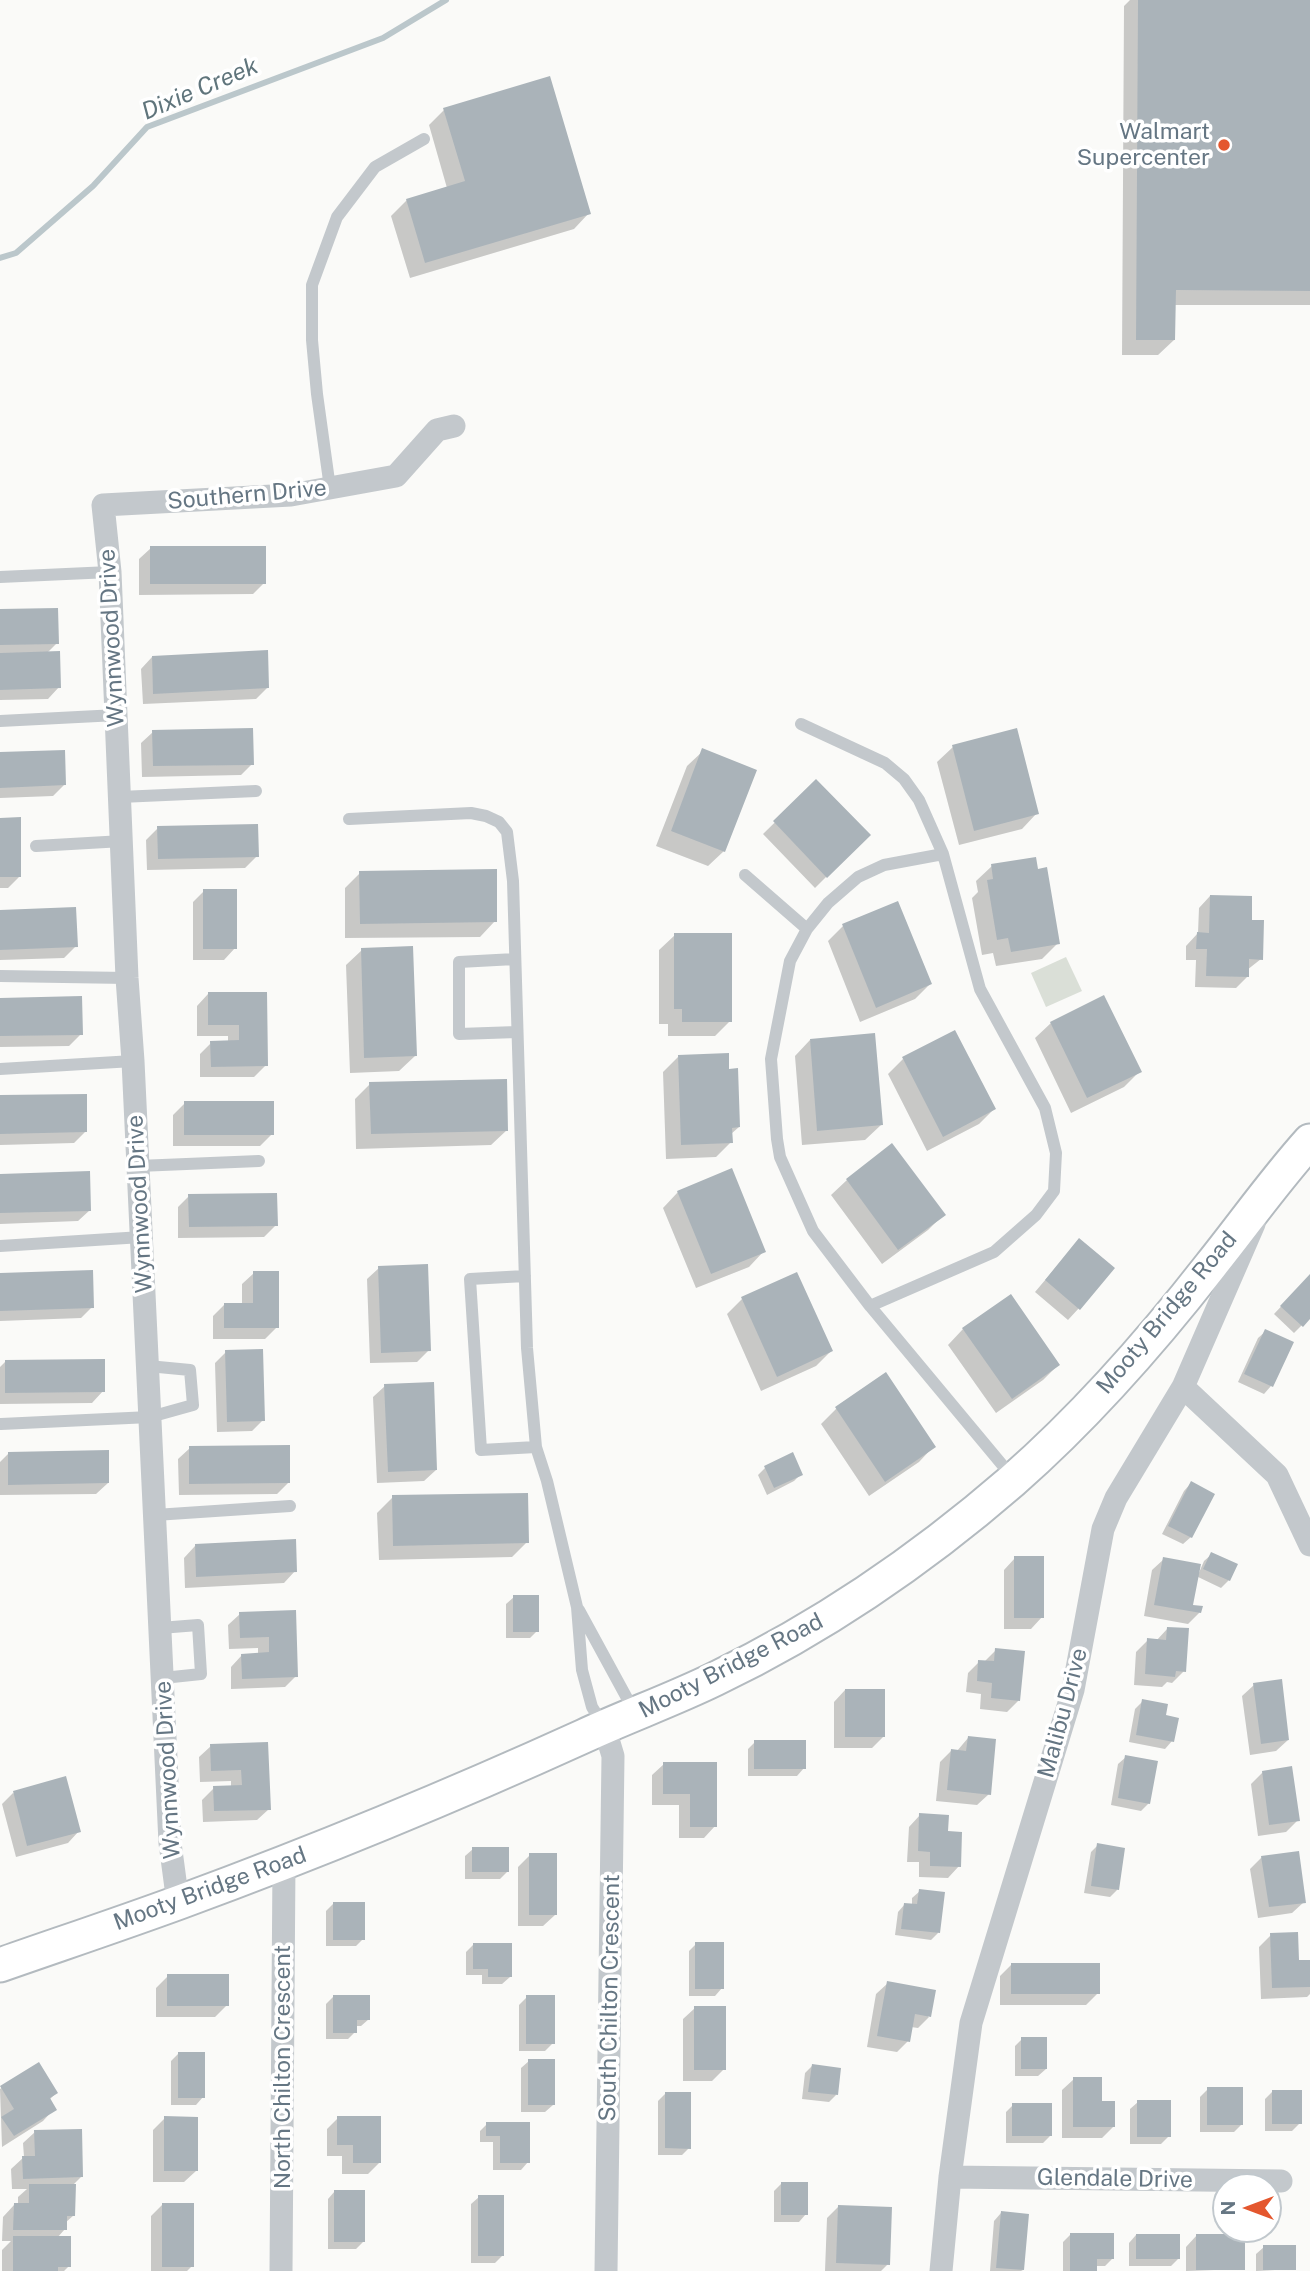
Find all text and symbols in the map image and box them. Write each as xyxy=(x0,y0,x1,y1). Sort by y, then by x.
water label: Dixie Creek xyxy=(137,52,263,126)
place label: Walmart Supercenter xyxy=(1077,118,1210,172)
marker: Walmart Supercenter xyxy=(1216,137,1232,153)
street label: Southern Drive xyxy=(166,474,328,516)
street label: Wynnwood Drive xyxy=(94,548,130,728)
street label: Wynnwood Drive xyxy=(122,1114,158,1294)
street label: Mooty Bridge Road xyxy=(1091,1226,1243,1400)
street label: Mooty Bridge Road xyxy=(634,1608,828,1724)
street label: Malibu Drive xyxy=(1032,1645,1094,1781)
street label: Wynnwood Drive xyxy=(150,1680,186,1860)
street label: Mooty Bridge Road xyxy=(110,1841,310,1937)
street label: South Chilton Crescent xyxy=(594,1874,626,2122)
street label: North Chilton Crescent xyxy=(269,1945,297,2189)
street label: Glendale Drive xyxy=(1037,2164,1193,2194)
north arrow xyxy=(1212,2173,1282,2243)
text: N xyxy=(1217,2201,1239,2215)

